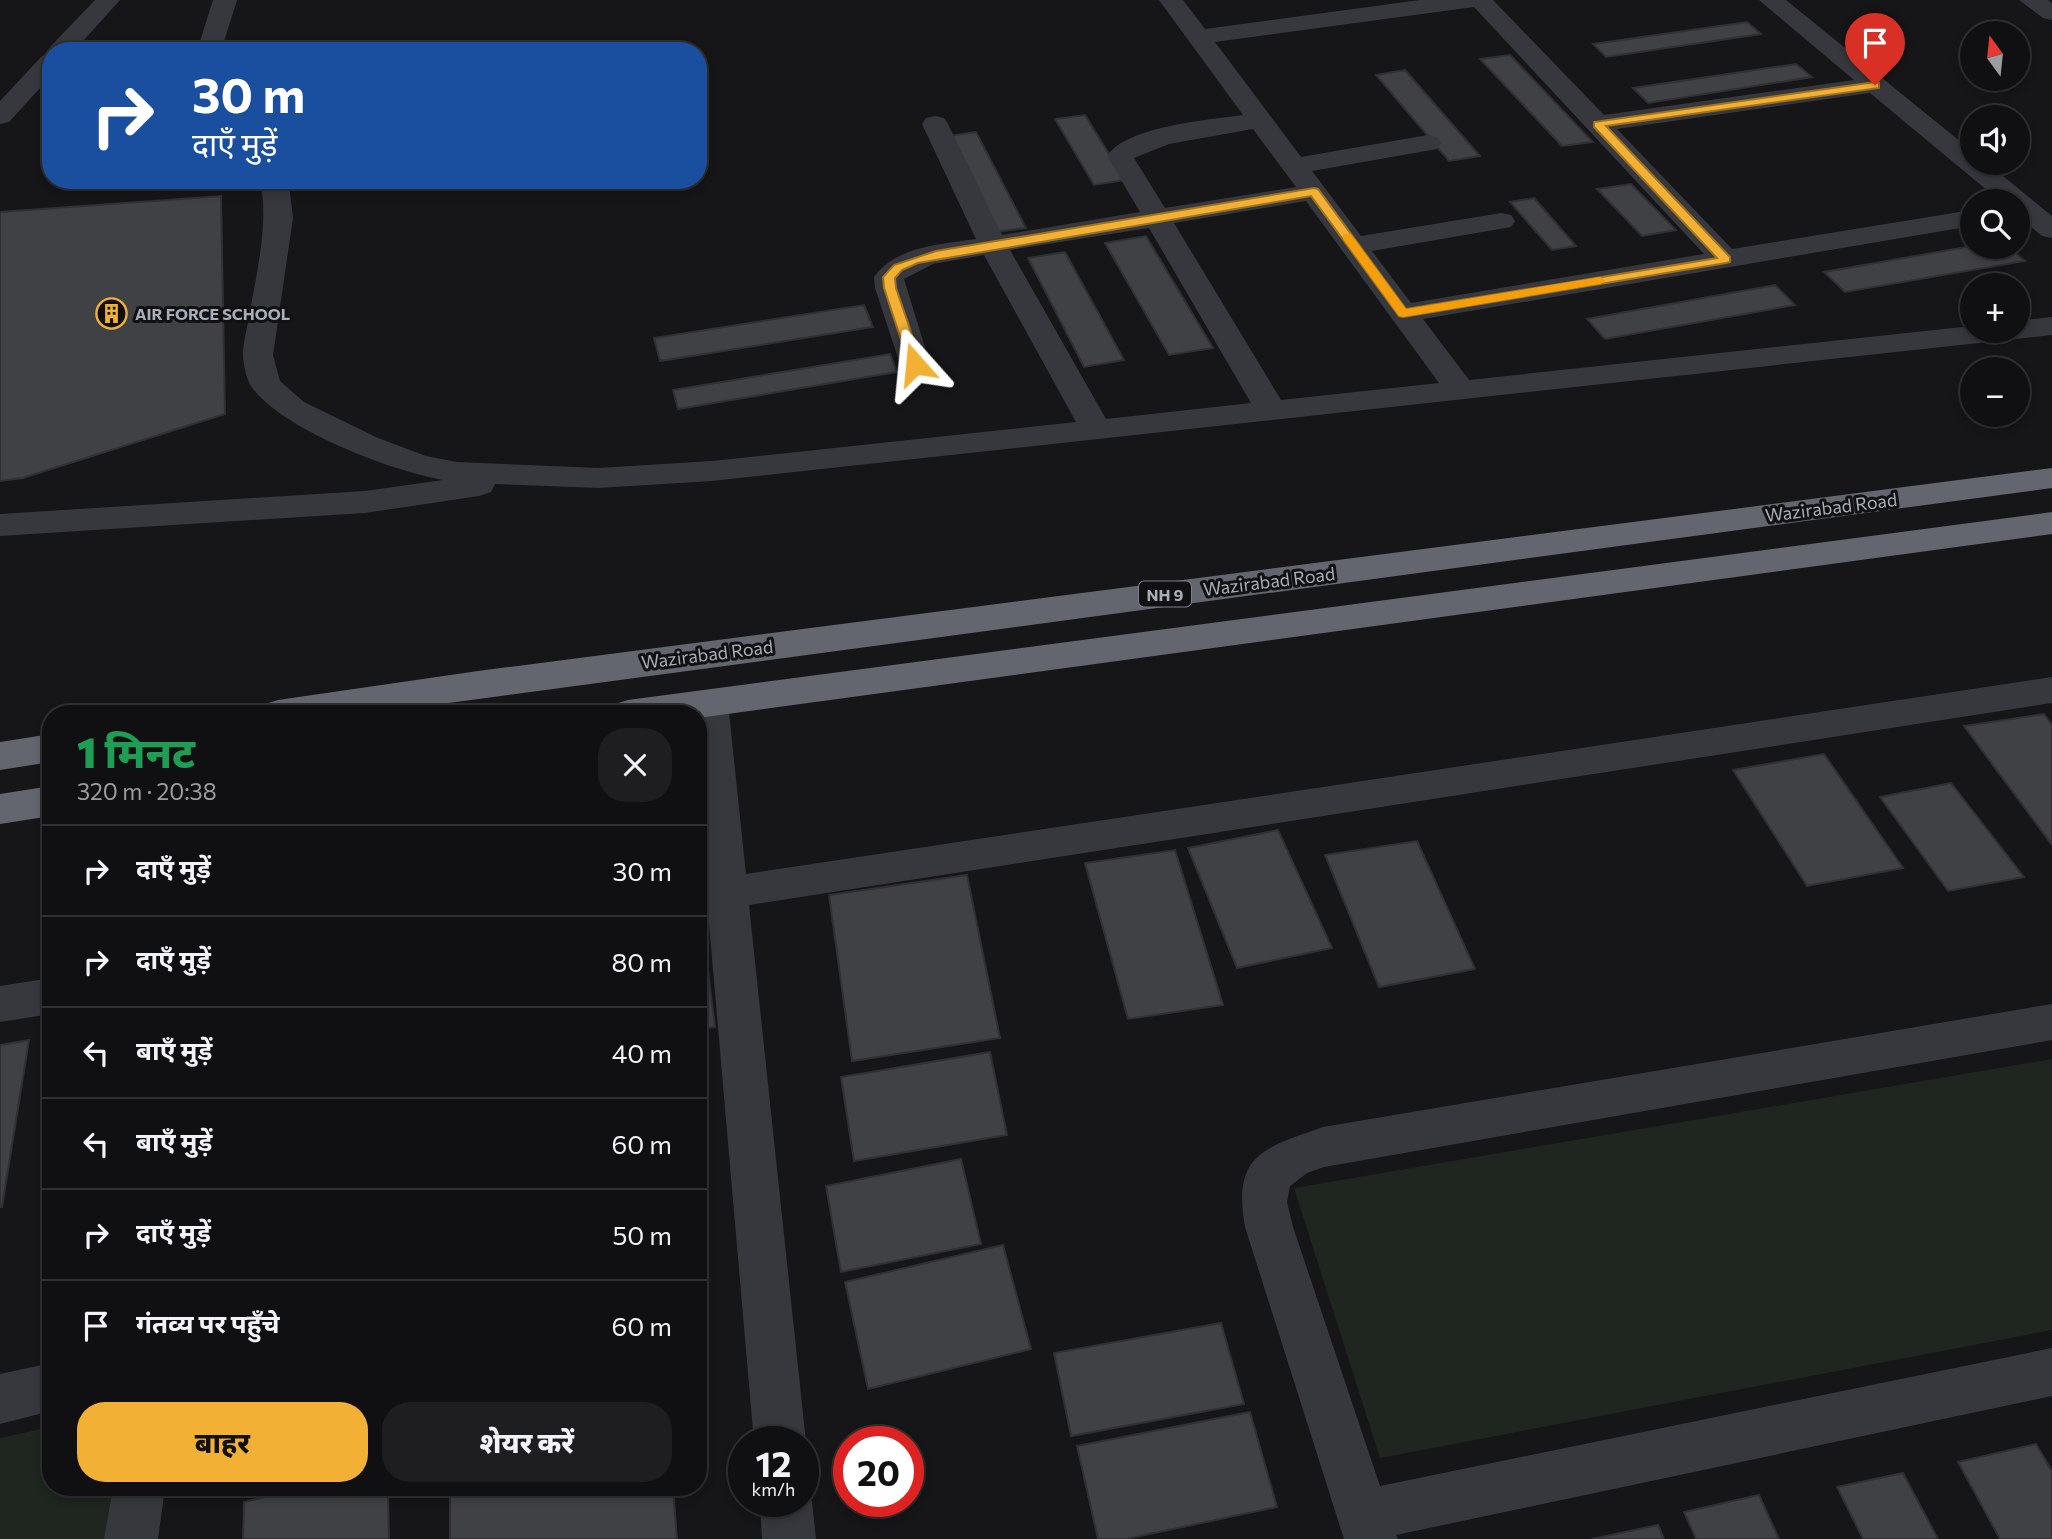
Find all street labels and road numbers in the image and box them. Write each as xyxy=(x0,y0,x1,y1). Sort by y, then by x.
street label: Wazirabad Road xyxy=(1764,488,1898,526)
street label: Wazirabad Road xyxy=(1202,562,1336,600)
road number: NH 9 xyxy=(1139,582,1191,607)
street label: Wazirabad Road xyxy=(640,635,774,673)

